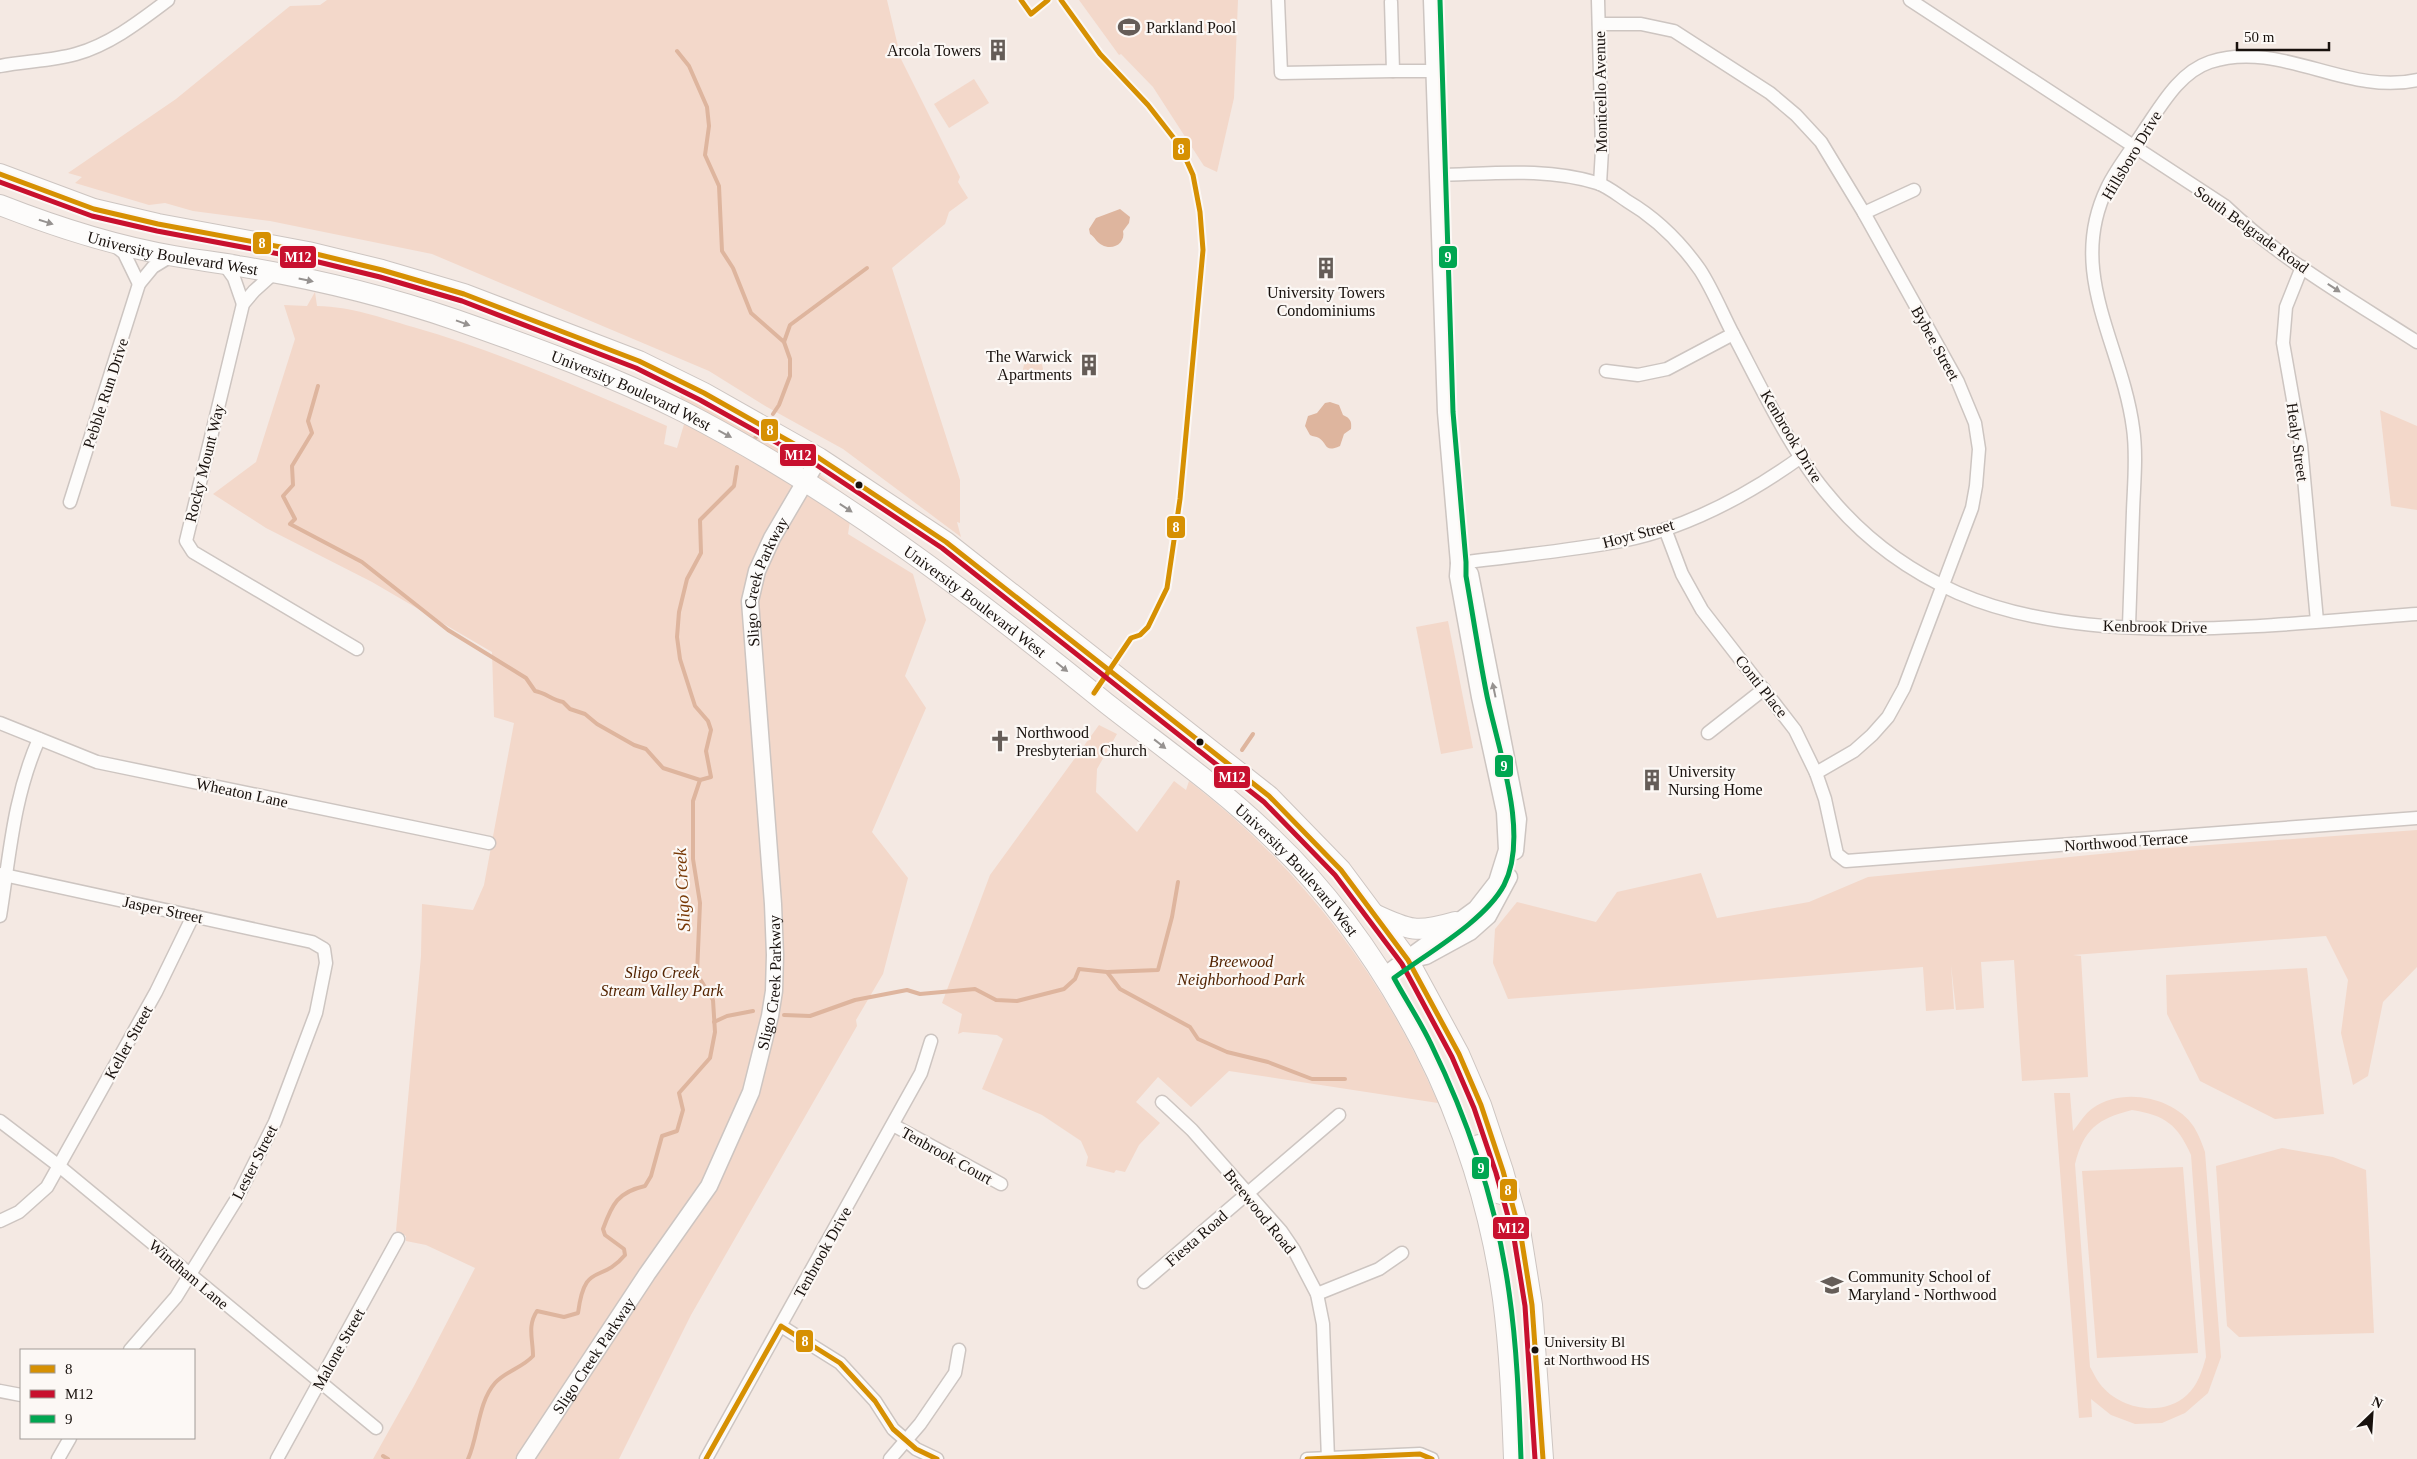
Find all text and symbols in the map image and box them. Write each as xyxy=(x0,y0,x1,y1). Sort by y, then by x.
sports icon: Parkland Pool xyxy=(1116,14,1142,40)
place label: Parkland Pool xyxy=(1146,19,1237,36)
scale bar xyxy=(2237,20,2330,52)
text: 50 m xyxy=(2244,29,2275,45)
street label: Monticello Avenue xyxy=(1591,31,1610,153)
building icon: Arcola Towers xyxy=(985,37,1011,63)
place label: Arcola Towers xyxy=(887,42,981,59)
street label: Hillsboro Drive xyxy=(2098,108,2165,203)
line badge: 8 xyxy=(1172,137,1191,161)
text: 8 xyxy=(1178,142,1185,157)
street label: South Belgrade Road xyxy=(2191,182,2312,277)
one-way arrow xyxy=(38,219,53,227)
street label: University Boulevard West xyxy=(85,228,260,278)
line badge: 8 xyxy=(252,231,272,255)
text: 8 xyxy=(259,236,266,251)
line badge: M12 xyxy=(279,245,317,269)
line badge: 9 xyxy=(1438,245,1458,269)
text: M12 xyxy=(284,250,312,265)
text: 9 xyxy=(1445,250,1452,265)
building icon: University Towers Condominiums xyxy=(1313,255,1339,281)
one-way arrow xyxy=(299,276,314,284)
one-way arrow xyxy=(2327,283,2341,292)
place label: University Towers Condominiums xyxy=(1267,284,1385,319)
street label: Bybee Street xyxy=(1907,303,1963,384)
one-way arrow xyxy=(456,319,471,327)
street label: Pebble Run Drive xyxy=(80,336,131,450)
street label: University Boulevard West xyxy=(549,347,714,434)
place label: The Warwick Apartments xyxy=(986,348,1072,384)
building icon: The Warwick Apartments xyxy=(1076,352,1102,378)
street label: Kenbrook Drive xyxy=(1757,387,1826,485)
street label: Rocky Mount Way xyxy=(182,402,228,524)
street label: Healy Street xyxy=(2283,402,2312,483)
line badge: 8 xyxy=(760,418,779,442)
text: 8 xyxy=(767,423,774,438)
one-way arrow xyxy=(718,430,732,439)
line badge: M12 xyxy=(779,443,817,467)
text: M12 xyxy=(784,448,812,463)
unlabelled marker xyxy=(854,480,864,490)
one-way arrow xyxy=(840,503,853,513)
street label: Sligo Creek Parkway xyxy=(742,514,792,647)
line badge: 8 xyxy=(1166,515,1186,539)
street label: Hoyt Street xyxy=(1601,516,1677,552)
text: 8 xyxy=(1173,520,1180,535)
street label: University Boulevard West xyxy=(901,542,1050,661)
street label: Kenbrook Drive xyxy=(2103,617,2207,636)
street label: Conti Place xyxy=(1732,652,1791,721)
one-way arrow xyxy=(1055,661,1068,672)
one-way arrow xyxy=(1490,681,1498,697)
place label: Northwood Presbyterian Church xyxy=(1016,724,1147,760)
church icon: Northwood Presbyterian Church xyxy=(987,728,1013,754)
unlabelled marker xyxy=(1195,737,1205,747)
one-way arrow xyxy=(1153,739,1166,750)
line badge: 9 xyxy=(1494,754,1514,778)
text: 9 xyxy=(1501,759,1508,774)
place label: University Nursing Home xyxy=(1668,763,1763,799)
line badge: M12 xyxy=(1213,765,1251,789)
building icon: University Nursing Home xyxy=(1639,767,1665,793)
text: M12 xyxy=(1218,770,1246,785)
street label: Wheaton Lane xyxy=(194,774,290,811)
street label: University Boulevard West xyxy=(1232,800,1362,940)
street label: Northwood Terrace xyxy=(2063,829,2189,854)
water label: Sligo Creek xyxy=(670,847,694,932)
street label: Jasper Street xyxy=(121,893,205,927)
street label: Sligo Creek Parkway xyxy=(754,914,784,1052)
park label: Breewood Neighborhood Park xyxy=(1176,953,1306,989)
park label: Sligo Creek Stream Valley Park xyxy=(601,964,724,1000)
street label: Keller Street xyxy=(101,1002,156,1082)
street label: Lester Street xyxy=(228,1122,281,1202)
street label: Tenbrook Court xyxy=(898,1123,996,1188)
line badge: 9 xyxy=(1471,1156,1490,1180)
text: 9 xyxy=(1478,1161,1485,1176)
street label: Breewood Road xyxy=(1220,1166,1299,1257)
line badge: 8 xyxy=(1499,1178,1518,1202)
text: 8 xyxy=(1505,1183,1512,1198)
street label: Tenbrook Drive xyxy=(790,1204,854,1301)
street label: Fiesta Road xyxy=(1162,1207,1231,1270)
line badge: M12 xyxy=(1492,1216,1530,1240)
text: M12 xyxy=(1497,1221,1525,1236)
street label: Windham Lane xyxy=(146,1236,232,1313)
place label: Community School of Maryland - Northwood xyxy=(1848,1268,1996,1304)
school or university icon: Community School of Maryland - Northwood xyxy=(1819,1272,1845,1298)
street label: Sligo Creek Parkway xyxy=(549,1294,639,1417)
street label: Malone Street xyxy=(309,1305,368,1393)
line badge: 8 xyxy=(795,1329,814,1353)
text: 8 xyxy=(802,1334,809,1349)
place label: University Bl at Northwood HS xyxy=(1544,1334,1650,1368)
marker: University Bl at Northwood HS xyxy=(1530,1345,1540,1355)
legend xyxy=(20,1349,195,1439)
text: 8 xyxy=(65,1361,73,1377)
text: M12 xyxy=(65,1386,93,1402)
north arrow xyxy=(2347,1389,2397,1439)
text: N xyxy=(2370,1394,2385,1412)
text: 9 xyxy=(65,1411,73,1427)

